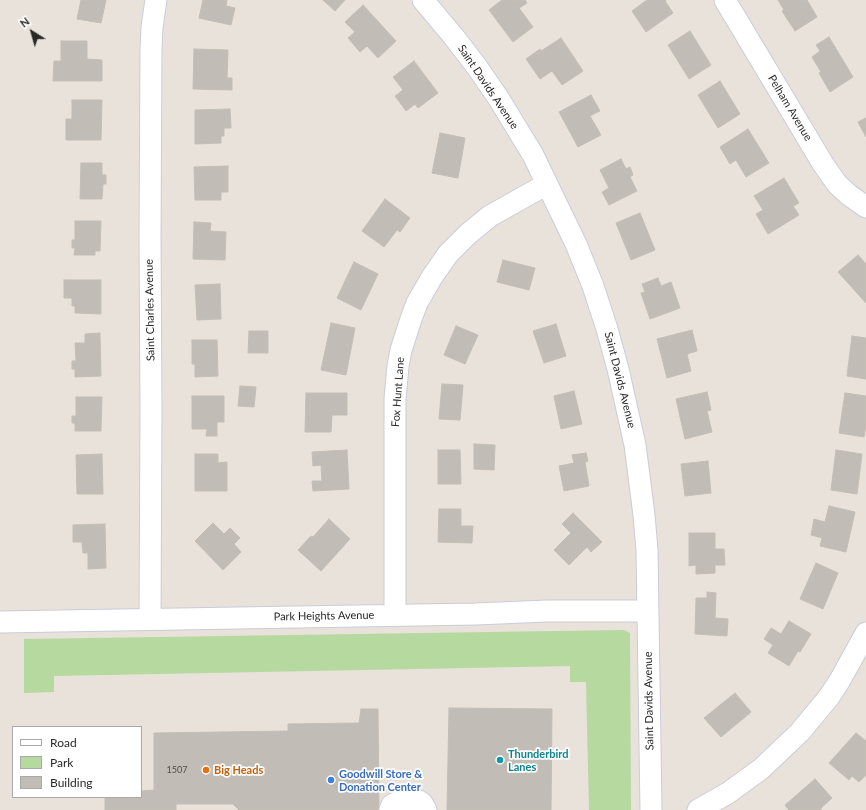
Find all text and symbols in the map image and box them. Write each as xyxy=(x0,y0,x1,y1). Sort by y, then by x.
north arrow xyxy=(12,12,52,52)
text: N xyxy=(17,14,32,30)
street label: Saint Davids Avenue xyxy=(455,42,521,132)
street label: Pelham Avenue xyxy=(765,73,815,143)
street label: Saint Charles Avenue xyxy=(143,259,157,361)
street label: Saint Davids Avenue xyxy=(602,330,638,430)
street label: Fox Hunt Lane xyxy=(389,356,407,428)
street label: Park Heights Avenue xyxy=(274,609,374,623)
street label: Saint Davids Avenue xyxy=(642,651,656,751)
legend xyxy=(12,726,142,798)
text: Road xyxy=(50,735,77,750)
place label: Thunderbird Lanes xyxy=(508,747,569,773)
text: Park xyxy=(50,755,73,770)
marker: Thunderbird Lanes xyxy=(495,755,505,765)
place label: Big Heads xyxy=(214,763,263,777)
house number: 1507 xyxy=(167,765,187,775)
marker: Big Heads xyxy=(201,765,211,775)
place label: Goodwill Store & Donation Center xyxy=(339,767,422,793)
text: Building xyxy=(50,775,93,790)
marker: Goodwill Store & Donation Center xyxy=(326,775,336,785)

